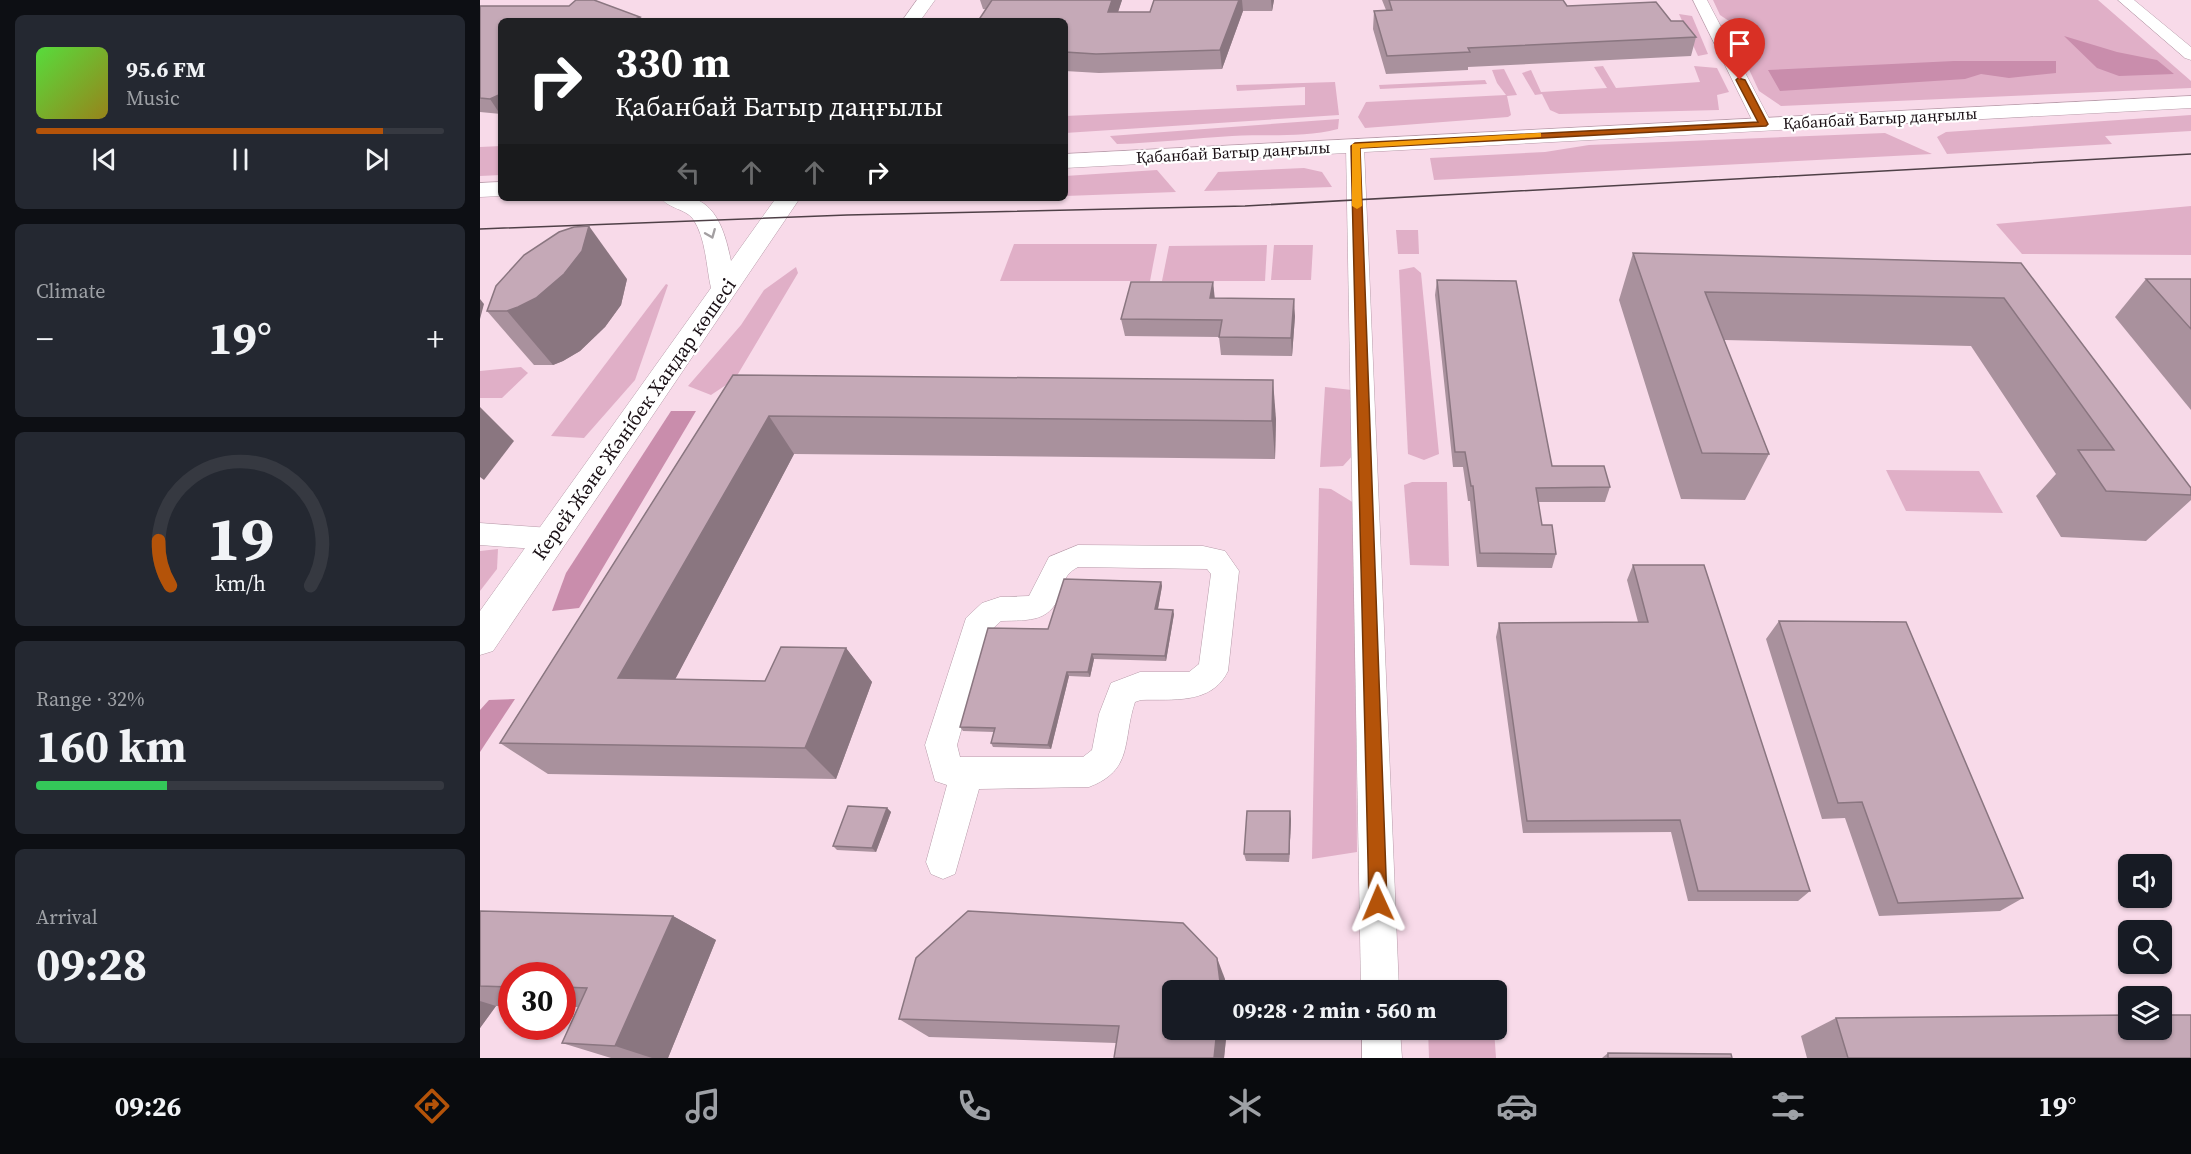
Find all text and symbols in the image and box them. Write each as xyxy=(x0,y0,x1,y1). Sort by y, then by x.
pin xyxy=(1714,18,1765,80)
icon: arrive xyxy=(1723,27,1756,60)
text: 330 m xyxy=(615,33,730,91)
icon: right xyxy=(516,42,594,120)
text: 95.6 FM xyxy=(126,54,205,84)
text: Music xyxy=(126,84,180,112)
text: Қабанбай Батыр даңғылы xyxy=(615,88,943,125)
street label: Қабанбай Батыр даңғылы xyxy=(1782,102,1978,134)
street label: Қабанбай Батыр даңғылы xyxy=(1135,136,1331,168)
icon: previous xyxy=(88,143,121,176)
icon: pause xyxy=(224,143,257,176)
icon: next xyxy=(360,143,393,176)
icon: left xyxy=(672,156,705,189)
icon: ahead xyxy=(735,156,768,189)
icon: ahead xyxy=(798,156,831,189)
icon: right xyxy=(861,156,894,189)
one-way arrow xyxy=(704,228,716,239)
street label: Керей Және Жәнібек Хандар көшесі xyxy=(526,272,743,566)
text: Climate xyxy=(36,277,105,305)
text: 19° xyxy=(208,307,272,369)
text: − xyxy=(36,316,54,361)
text: + xyxy=(426,316,444,361)
text: 19 xyxy=(206,495,274,581)
text: km/h xyxy=(214,569,266,598)
text: Range · 32% xyxy=(36,685,145,713)
text: 160 km xyxy=(36,715,187,777)
map controls xyxy=(2118,854,2172,1040)
button: sound xyxy=(2118,854,2172,908)
position arrow xyxy=(1346,871,1410,935)
text: Arrival xyxy=(36,903,98,931)
button: search xyxy=(2118,920,2172,974)
text: 09:28 xyxy=(36,933,147,995)
speed limit sign: 30 xyxy=(498,962,576,1040)
button: layers xyxy=(2118,986,2172,1040)
text: 09:28 · 2 min · 560 m xyxy=(1233,995,1436,1025)
icon: directions xyxy=(411,1085,453,1127)
icon: music xyxy=(682,1085,724,1127)
icon: phone xyxy=(953,1085,995,1127)
icon: climate xyxy=(1224,1085,1266,1127)
icon: car xyxy=(1496,1085,1538,1127)
icon: filters xyxy=(1767,1085,1809,1127)
text: 09:26 xyxy=(115,1088,181,1125)
text: 19° xyxy=(2038,1088,2076,1125)

